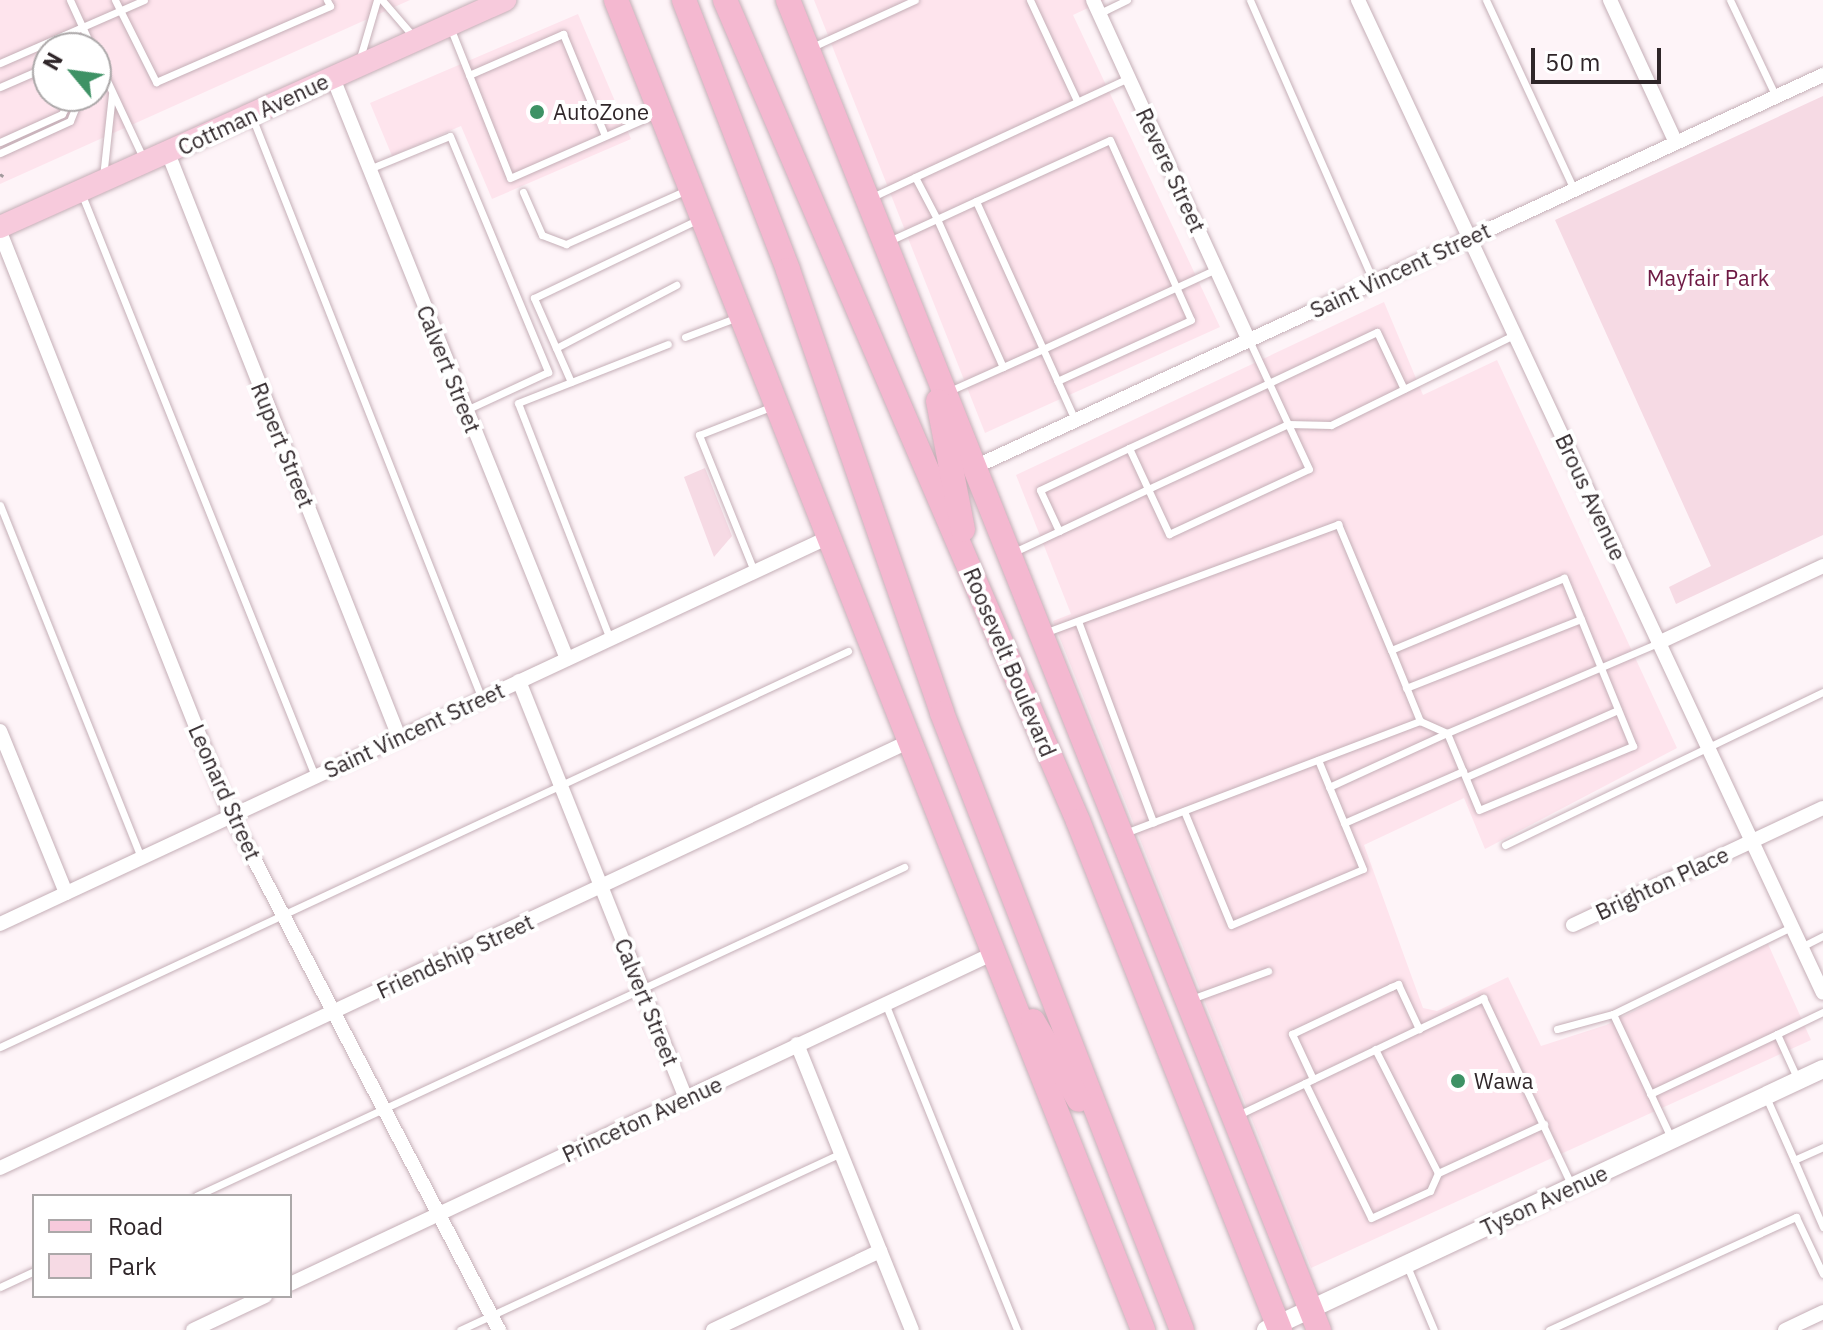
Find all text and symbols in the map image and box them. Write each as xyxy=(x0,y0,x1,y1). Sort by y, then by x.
north arrow xyxy=(32,32,112,112)
scale bar xyxy=(1535,32,1665,82)
text: 50 m xyxy=(1545,46,1600,78)
text: N xyxy=(36,47,69,75)
street label: Cottman Avenue xyxy=(173,68,333,160)
place label: AutoZone xyxy=(553,99,649,125)
marker: AutoZone xyxy=(528,103,546,121)
street label: Revere Street xyxy=(1131,104,1211,236)
street label: Saint Vincent Street xyxy=(1306,217,1494,323)
park label: Mayfair Park xyxy=(1647,265,1769,291)
street label: Calvert Street xyxy=(411,301,487,437)
street label: Rupert Street xyxy=(246,378,320,512)
street label: Brous Avenue xyxy=(1550,430,1632,564)
street label: Roosevelt Boulevard xyxy=(958,564,1062,760)
street label: Saint Vincent Street xyxy=(320,677,508,783)
street label: Leonard Street xyxy=(183,720,267,864)
street label: Brighton Place xyxy=(1591,841,1733,925)
street label: Friendship Street xyxy=(372,908,538,1004)
street label: Calvert Street xyxy=(609,934,685,1070)
place label: Wawa xyxy=(1474,1068,1534,1094)
street label: Princeton Avenue xyxy=(558,1070,726,1168)
marker: Wawa xyxy=(1449,1072,1467,1090)
street label: Tyson Avenue xyxy=(1476,1159,1612,1241)
legend xyxy=(32,1194,292,1298)
text: Road xyxy=(108,1210,163,1242)
text: Park xyxy=(108,1250,157,1282)

